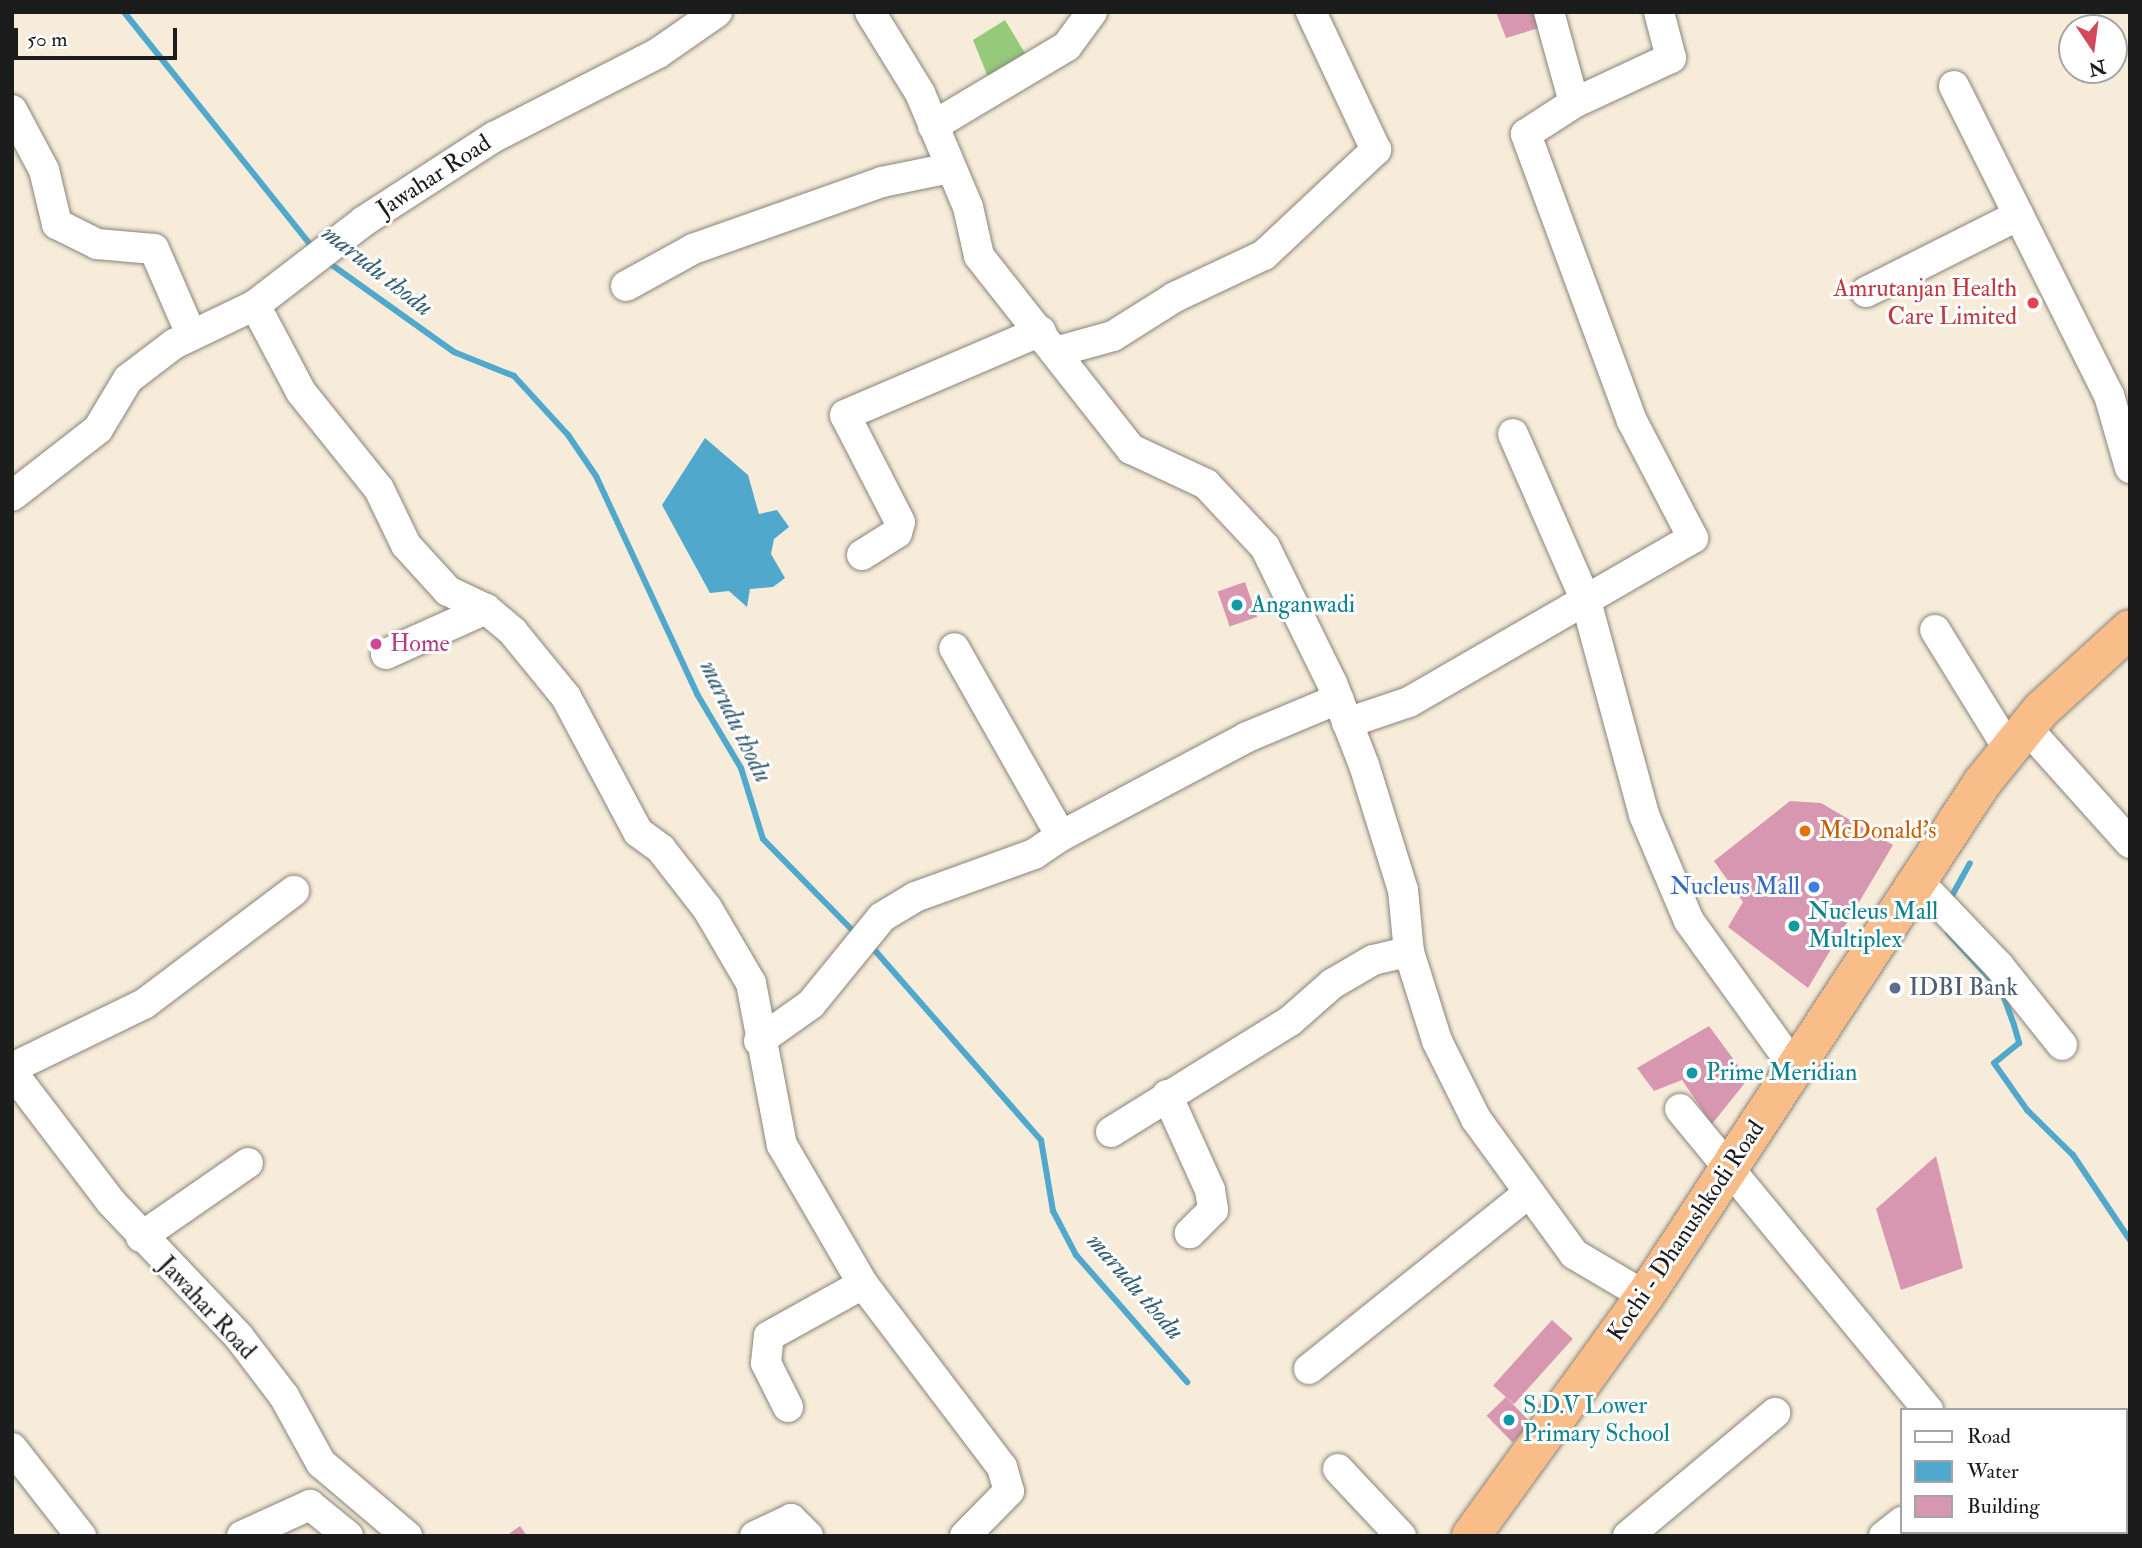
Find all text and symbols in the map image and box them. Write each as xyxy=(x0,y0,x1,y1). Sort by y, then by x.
scale bar xyxy=(18,14,180,58)
north arrow xyxy=(2058,14,2128,84)
text: 50 m xyxy=(27,26,68,53)
text: N xyxy=(2086,54,2108,81)
street label: Jawahar Road xyxy=(372,129,496,223)
water label: marudu thodu xyxy=(315,218,439,324)
place label: Amrutanjan Health Care Limited xyxy=(1833,275,2017,331)
marker: Amrutanjan Health Care Limited xyxy=(2023,293,2043,313)
place label: Anganwadi xyxy=(1251,591,1355,619)
marker: Anganwadi xyxy=(1229,597,1245,613)
place label: Home xyxy=(390,630,449,658)
marker: Home xyxy=(368,636,384,652)
water label: marudu thodu xyxy=(692,656,778,788)
place label: McDonald's xyxy=(1819,817,1937,845)
marker: McDonald's xyxy=(1797,823,1813,839)
place label: Nucleus Mall xyxy=(1670,873,1800,901)
marker: Nucleus Mall xyxy=(1806,879,1822,895)
place label: Nucleus Mall Multiplex xyxy=(1808,898,1938,954)
marker: Nucleus Mall Multiplex xyxy=(1786,918,1802,934)
place label: IDBI Bank xyxy=(1909,974,2018,1002)
marker: IDBI Bank xyxy=(1887,980,1903,996)
place label: Prime Meridian xyxy=(1706,1059,1857,1087)
marker: Prime Meridian xyxy=(1684,1065,1700,1081)
street label: Kochi - Dhanushkodi Road xyxy=(1601,1115,1771,1347)
water label: marudu thodu xyxy=(1080,1227,1190,1347)
street label: Jawahar Road xyxy=(152,1251,262,1365)
place label: S.D.V Lower Primary School xyxy=(1523,1392,1670,1448)
legend xyxy=(1900,1408,2128,1534)
marker: S.D.V Lower Primary School xyxy=(1501,1412,1517,1428)
text: Road xyxy=(1967,1423,2011,1450)
text: Water xyxy=(1967,1458,2019,1485)
text: Building xyxy=(1967,1493,2040,1520)

